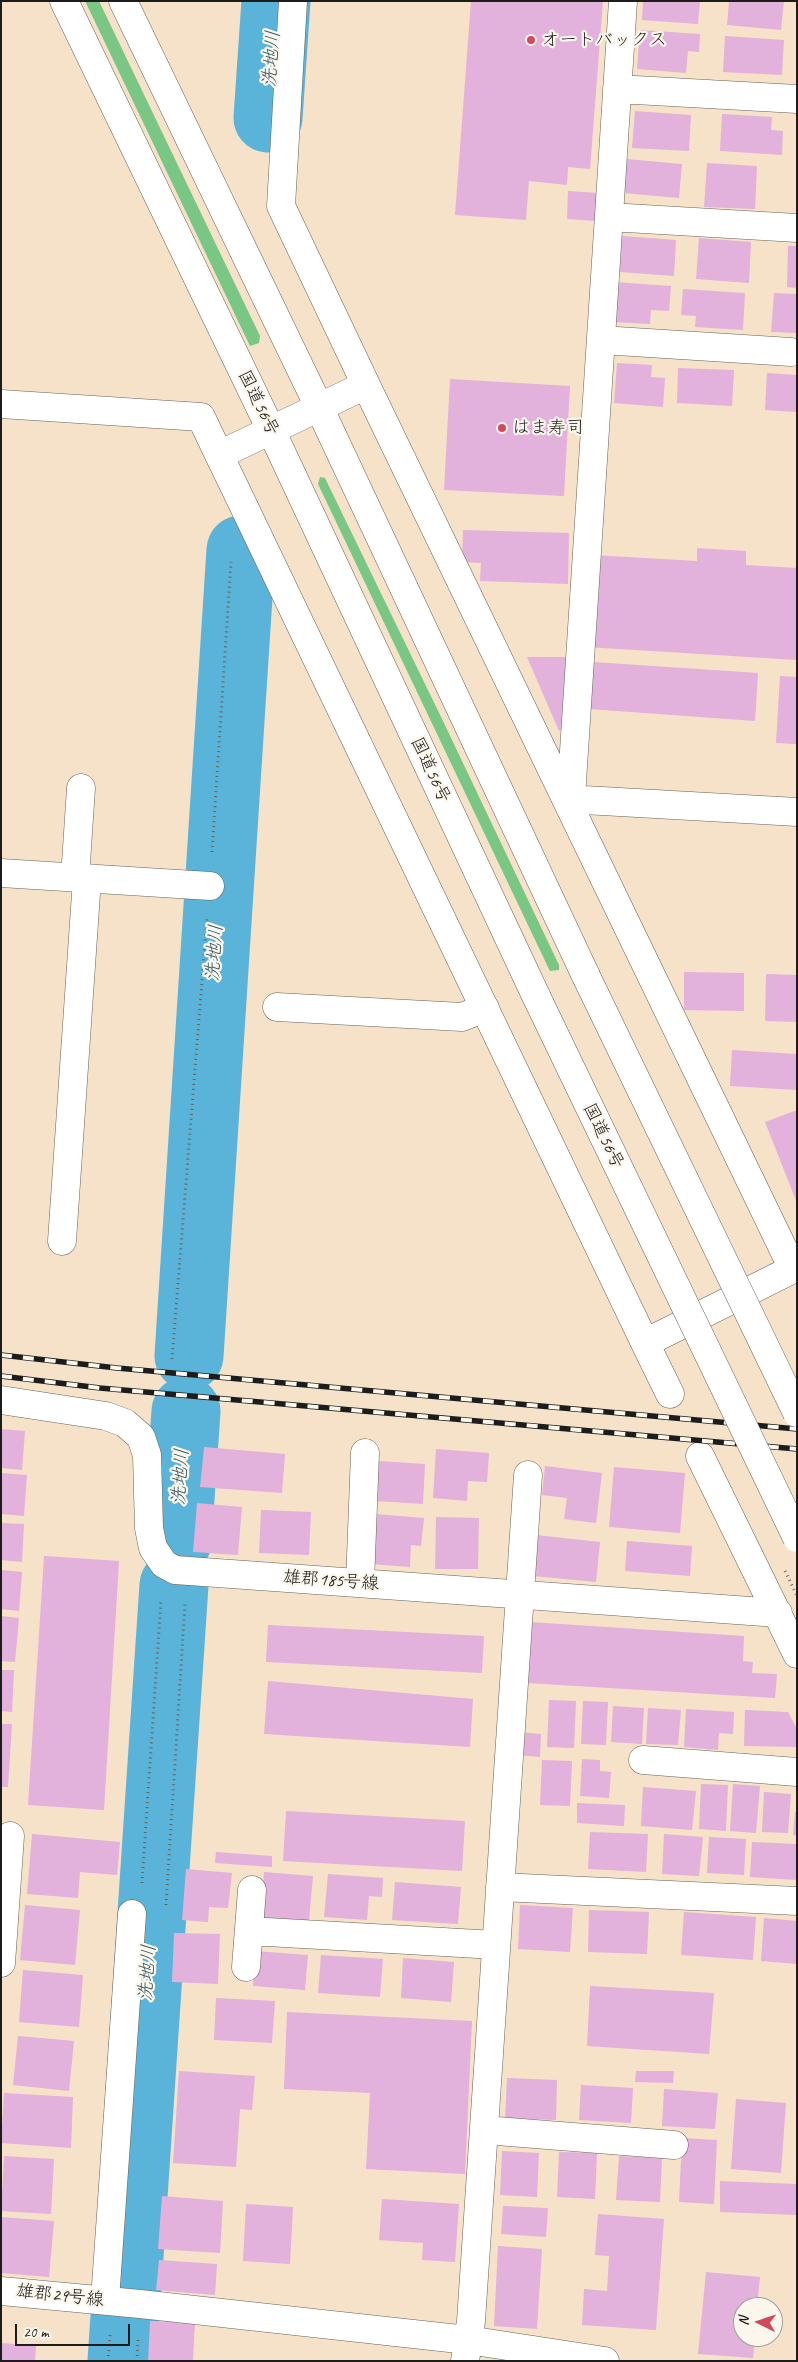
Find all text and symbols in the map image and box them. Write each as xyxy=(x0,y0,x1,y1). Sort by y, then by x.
place label: オートバックス xyxy=(541,29,667,51)
water label: 洗地川 xyxy=(259,30,285,88)
marker: オートバックス xyxy=(525,34,537,46)
street label: 国道56号 xyxy=(233,367,283,439)
place label: はま寿司 xyxy=(512,417,584,439)
marker: はま寿司 xyxy=(496,422,508,434)
street label: 国道56号 xyxy=(405,734,455,806)
water label: 洗地川 xyxy=(202,924,228,982)
street label: 国道56号 xyxy=(578,1100,628,1172)
water label: 洗地川 xyxy=(168,1448,194,1506)
street label: 雄郡185号線 xyxy=(282,1567,380,1595)
water label: 洗地川 xyxy=(135,1944,161,2002)
street label: 雄郡29号線 xyxy=(15,2281,105,2311)
north arrow xyxy=(733,2297,783,2347)
scale bar xyxy=(18,2314,132,2346)
text: N xyxy=(735,2316,752,2326)
text: 20 m xyxy=(23,2323,49,2342)

